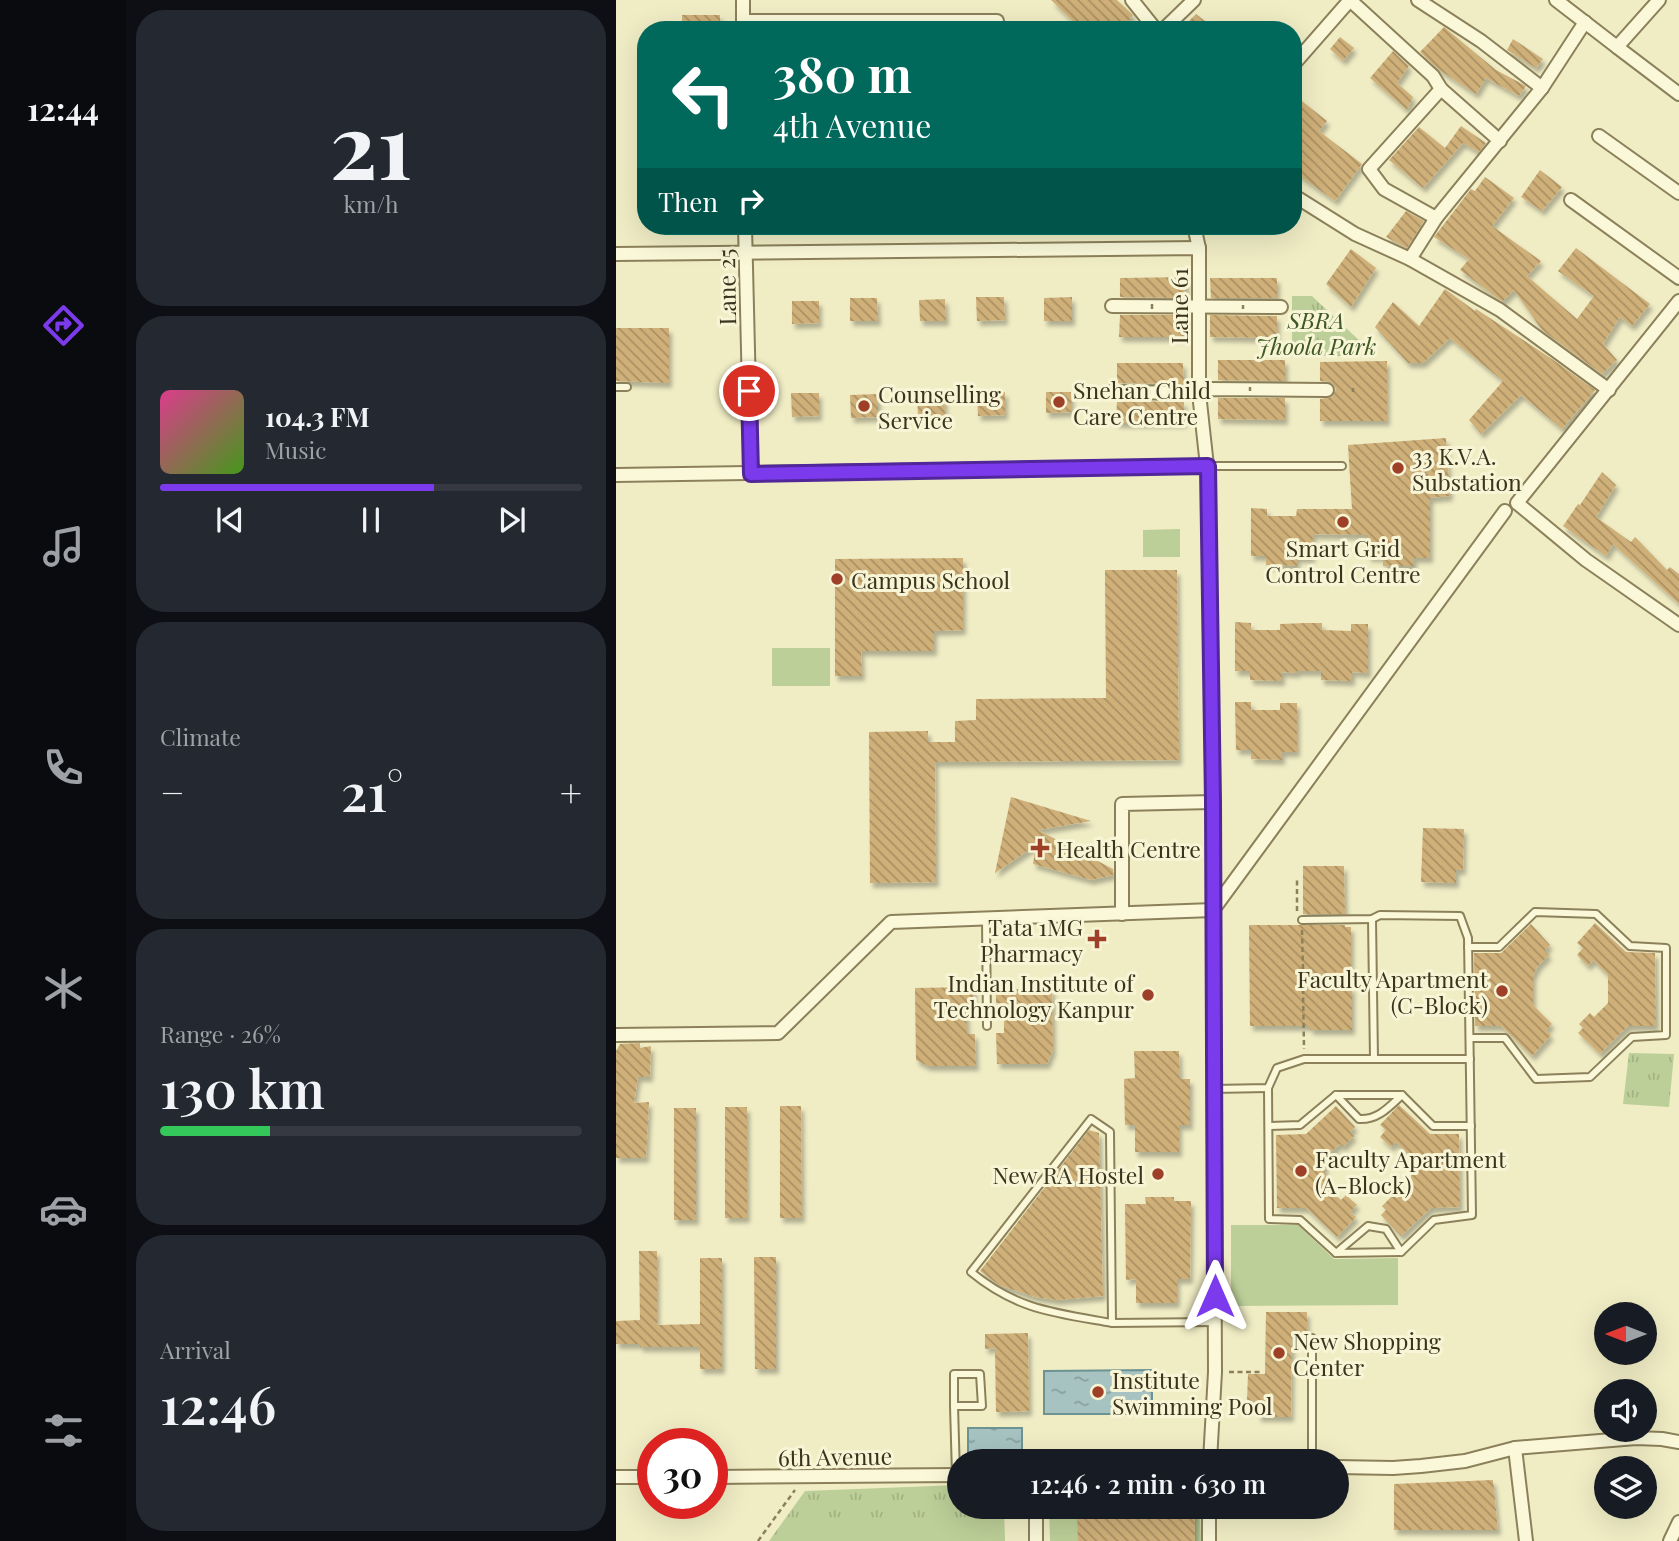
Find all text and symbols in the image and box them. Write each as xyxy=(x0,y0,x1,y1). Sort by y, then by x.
text: 380 m xyxy=(773,40,912,105)
icon: left xyxy=(658,49,749,140)
text: 21 xyxy=(330,82,412,203)
text: 12:44 xyxy=(27,86,99,129)
text: 4th Avenue xyxy=(773,103,931,146)
icon: right xyxy=(732,182,770,220)
text: Then xyxy=(658,184,718,219)
text: km/h xyxy=(343,188,399,219)
street label: Lane 25 xyxy=(710,248,742,326)
street label: Lane 61 xyxy=(1163,267,1194,344)
icon: directions xyxy=(39,301,88,350)
park label: SBRA Jhoola Park xyxy=(1256,304,1376,361)
pin xyxy=(719,361,779,421)
icon: arrive xyxy=(730,372,768,410)
place label: Snehan Child Care Centre xyxy=(1073,374,1211,431)
place label: Counselling Service xyxy=(878,378,1001,435)
marker: Snehan Child Care Centre xyxy=(1051,394,1067,410)
marker: Counselling Service xyxy=(856,398,872,414)
text: 104.3 FM xyxy=(265,399,370,434)
text: Music xyxy=(265,434,326,465)
place label: 33 K.V.A. Substation xyxy=(1412,440,1522,497)
marker: 33 K.V.A. Substation xyxy=(1390,460,1406,476)
icon: previous xyxy=(211,501,249,539)
icon: pause xyxy=(352,501,390,539)
icon: next xyxy=(493,501,531,539)
marker: Smart Grid Control Centre xyxy=(1335,514,1351,530)
icon: music xyxy=(39,522,88,571)
place label: Smart Grid Control Centre xyxy=(1265,532,1421,589)
place label: Campus School xyxy=(851,564,1011,595)
marker: Campus School xyxy=(829,571,845,587)
text: Climate xyxy=(160,721,241,752)
icon: phone xyxy=(39,743,88,792)
text: 21° xyxy=(341,756,403,825)
text: − xyxy=(160,766,185,817)
text: + xyxy=(560,766,582,817)
place label: Health Centre xyxy=(1056,833,1201,864)
marker: Health Centre xyxy=(1030,838,1050,858)
place label: Tata 1MG Pharmacy xyxy=(980,911,1083,968)
marker: Tata 1MG Pharmacy xyxy=(1089,931,1105,947)
place label: Faculty Apartment (C-Block) xyxy=(1297,963,1489,1020)
icon: climate xyxy=(39,964,88,1013)
place label: Indian Institute of Technology Kanpur xyxy=(933,967,1136,1024)
marker: Faculty Apartment (C-Block) xyxy=(1494,983,1510,999)
marker: Indian Institute of Technology Kanpur xyxy=(1140,987,1156,1003)
text: Range · 26% xyxy=(160,1018,281,1049)
text: 130 km xyxy=(160,1053,325,1122)
place label: Faculty Apartment (A-Block) xyxy=(1315,1143,1507,1200)
place label: New RA Hostel xyxy=(992,1159,1144,1190)
marker: Faculty Apartment (A-Block) xyxy=(1293,1163,1309,1179)
marker: New RA Hostel xyxy=(1150,1166,1166,1182)
icon: car xyxy=(39,1185,88,1234)
position arrow xyxy=(1178,1259,1252,1333)
north arrow xyxy=(1594,1302,1657,1365)
map controls xyxy=(1594,1302,1657,1519)
place label: New Shopping Center xyxy=(1293,1325,1441,1382)
text: Arrival xyxy=(160,1334,231,1365)
marker: New Shopping Center xyxy=(1271,1345,1287,1361)
place label: Institute Swimming Pool xyxy=(1112,1364,1273,1421)
text: 12:46 xyxy=(160,1369,276,1438)
button: sound xyxy=(1594,1379,1657,1442)
marker: Institute Swimming Pool xyxy=(1090,1384,1106,1400)
icon: filters xyxy=(39,1406,88,1455)
speed limit sign: 30 xyxy=(637,1428,728,1519)
street label: 6th Avenue xyxy=(778,1440,892,1472)
button: layers xyxy=(1594,1456,1657,1519)
text: 12:46 · 2 min · 630 m xyxy=(1030,1466,1266,1501)

